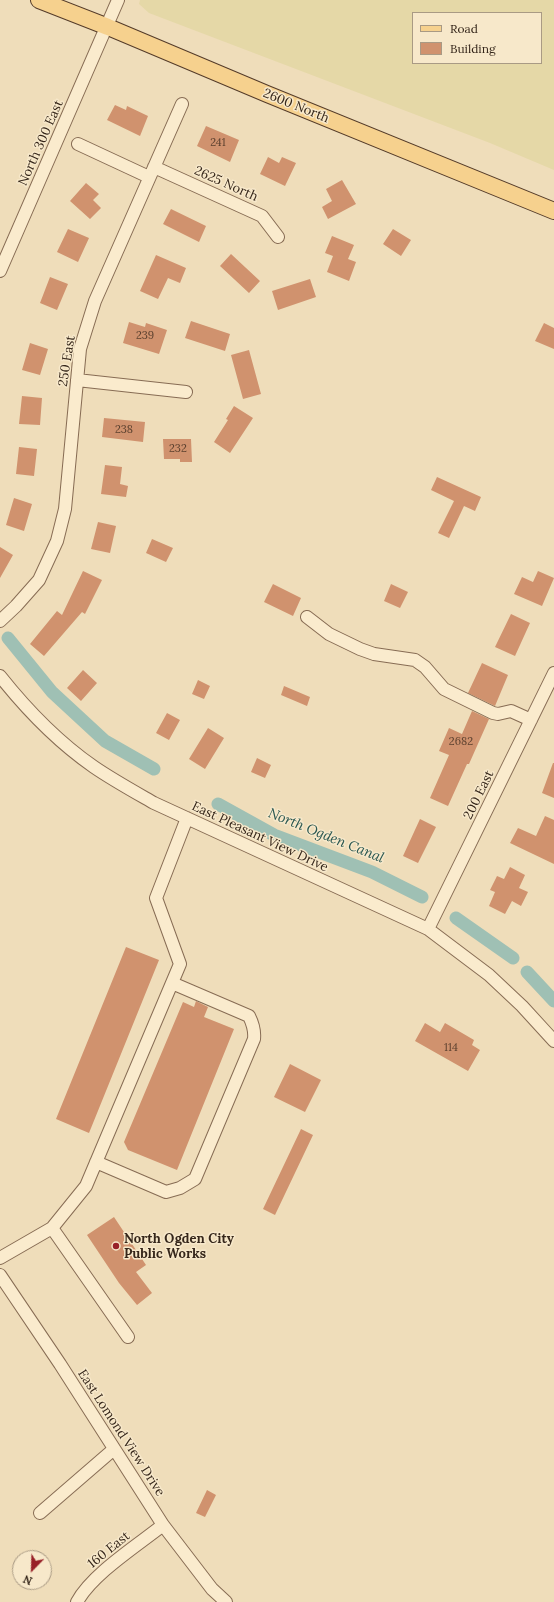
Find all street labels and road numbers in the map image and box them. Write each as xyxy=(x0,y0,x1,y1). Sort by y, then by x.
street label: 2600 North xyxy=(261,86,331,126)
street label: North 300 East xyxy=(15,98,67,188)
street label: 2625 North xyxy=(192,163,260,205)
street label: 250 East xyxy=(55,334,79,388)
street label: 200 East xyxy=(461,768,497,822)
street label: East Pleasant View Drive xyxy=(189,799,331,875)
street label: East Lomond View Drive xyxy=(74,1367,168,1499)
street label: 160 East xyxy=(85,1528,133,1572)

